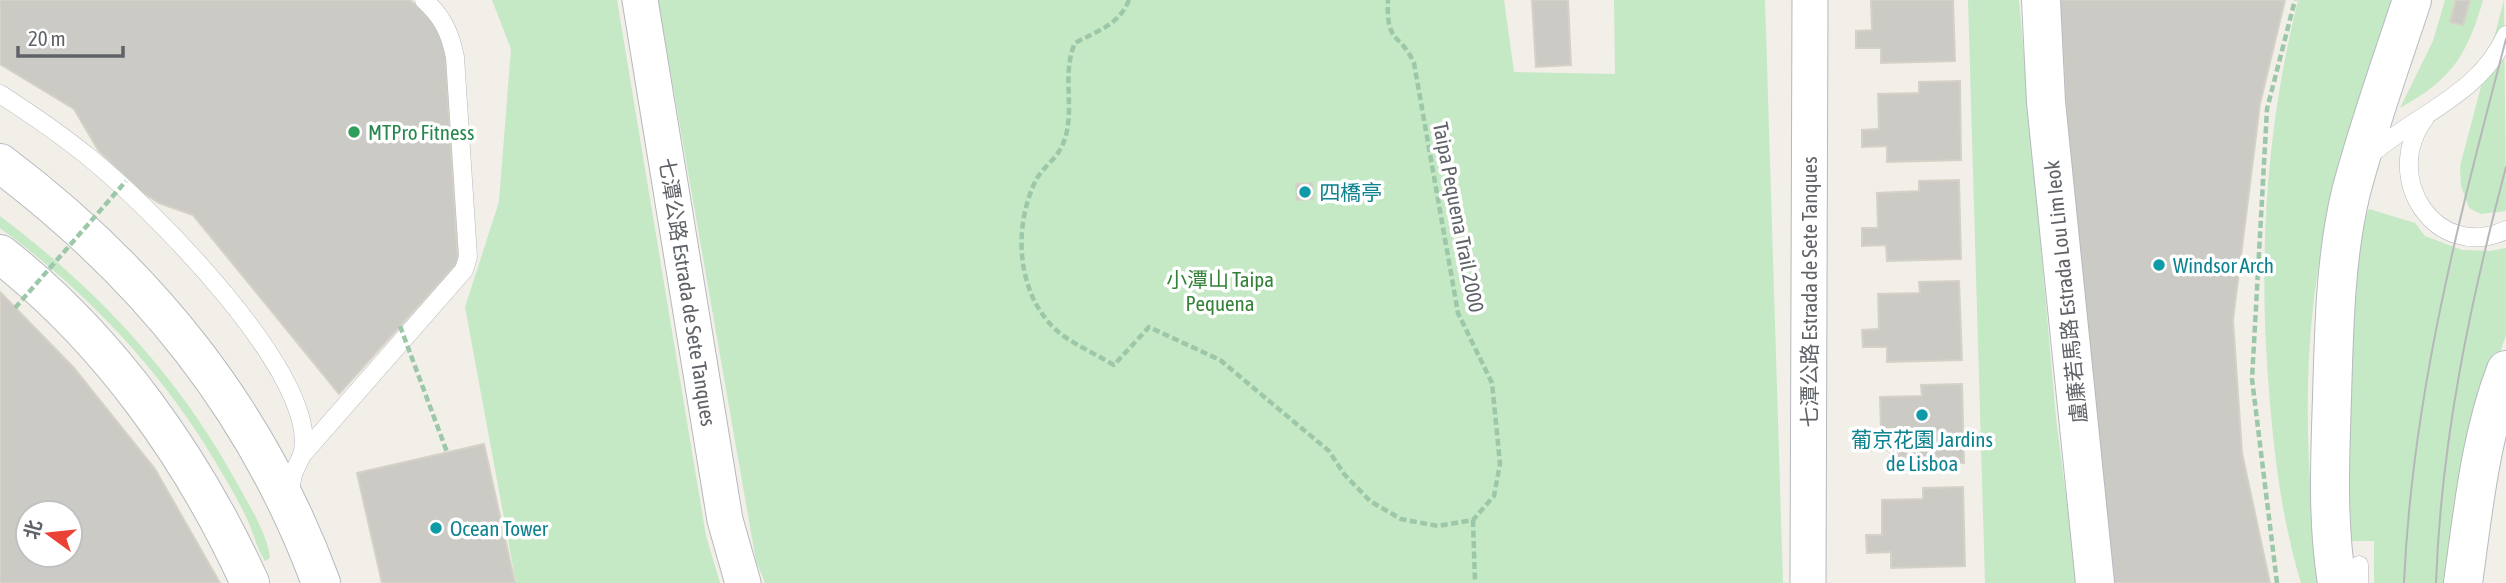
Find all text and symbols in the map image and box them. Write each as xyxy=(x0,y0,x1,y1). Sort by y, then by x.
scale bar xyxy=(18,14,122,58)
text: 20 m xyxy=(28,26,66,50)
place label: MTPro Fitness xyxy=(368,120,474,144)
street label: Taipa Pequena Trail 2000 xyxy=(1429,120,1489,314)
marker: MTPro Fitness xyxy=(346,124,362,140)
street label: 七潭公路 Estrada de Sete Tanques xyxy=(655,156,721,428)
street label: 七潭公路 Estrada de Sete Tanques xyxy=(1797,156,1821,428)
street label: 盧廉若馬路 Estrada Lou Lim Ieok xyxy=(2039,159,2091,425)
place label: 四橋亭 xyxy=(1319,180,1382,204)
marker: 四橋亭 xyxy=(1297,184,1313,200)
place label: Windsor Arch xyxy=(2173,253,2274,277)
marker: Windsor Arch xyxy=(2151,257,2167,273)
park label: 小潭山 Taipa Pequena xyxy=(1166,267,1274,315)
marker: 葡京花園 Jardins de Lisboa xyxy=(1914,407,1930,423)
place label: 葡京花園 Jardins de Lisboa xyxy=(1851,427,1993,475)
north arrow xyxy=(14,499,84,569)
place label: Ocean Tower xyxy=(450,516,549,540)
text: 北 xyxy=(19,518,46,542)
marker: Ocean Tower xyxy=(428,520,444,536)

